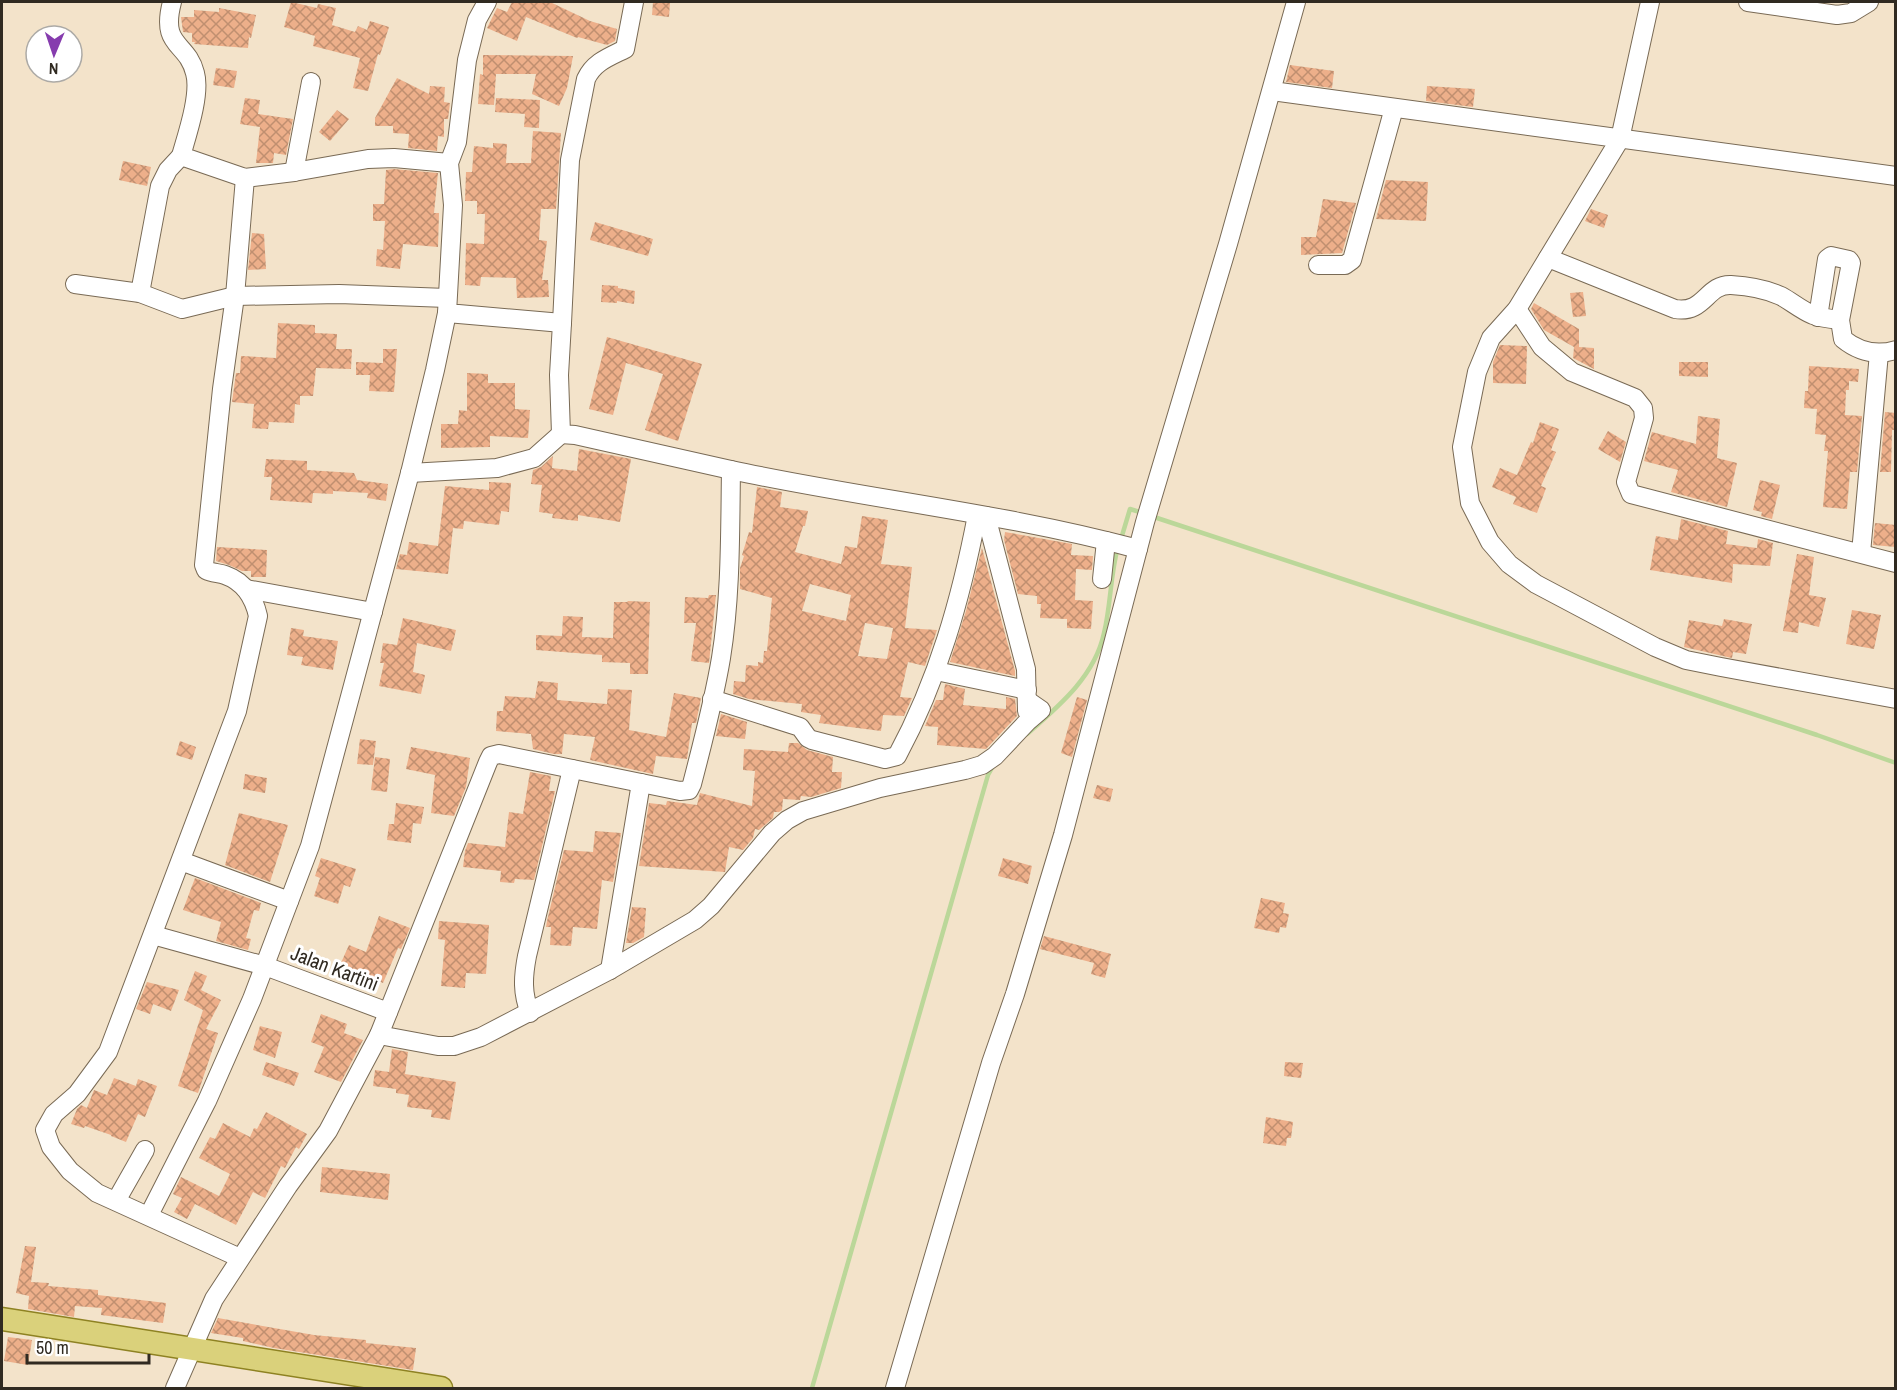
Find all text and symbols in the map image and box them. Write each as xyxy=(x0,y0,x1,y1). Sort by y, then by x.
north arrow xyxy=(24,24,84,84)
text: N xyxy=(48,58,59,80)
street label: Jalan Kartini xyxy=(287,939,383,997)
scale bar xyxy=(27,1327,148,1365)
text: 50 m xyxy=(36,1335,69,1360)

